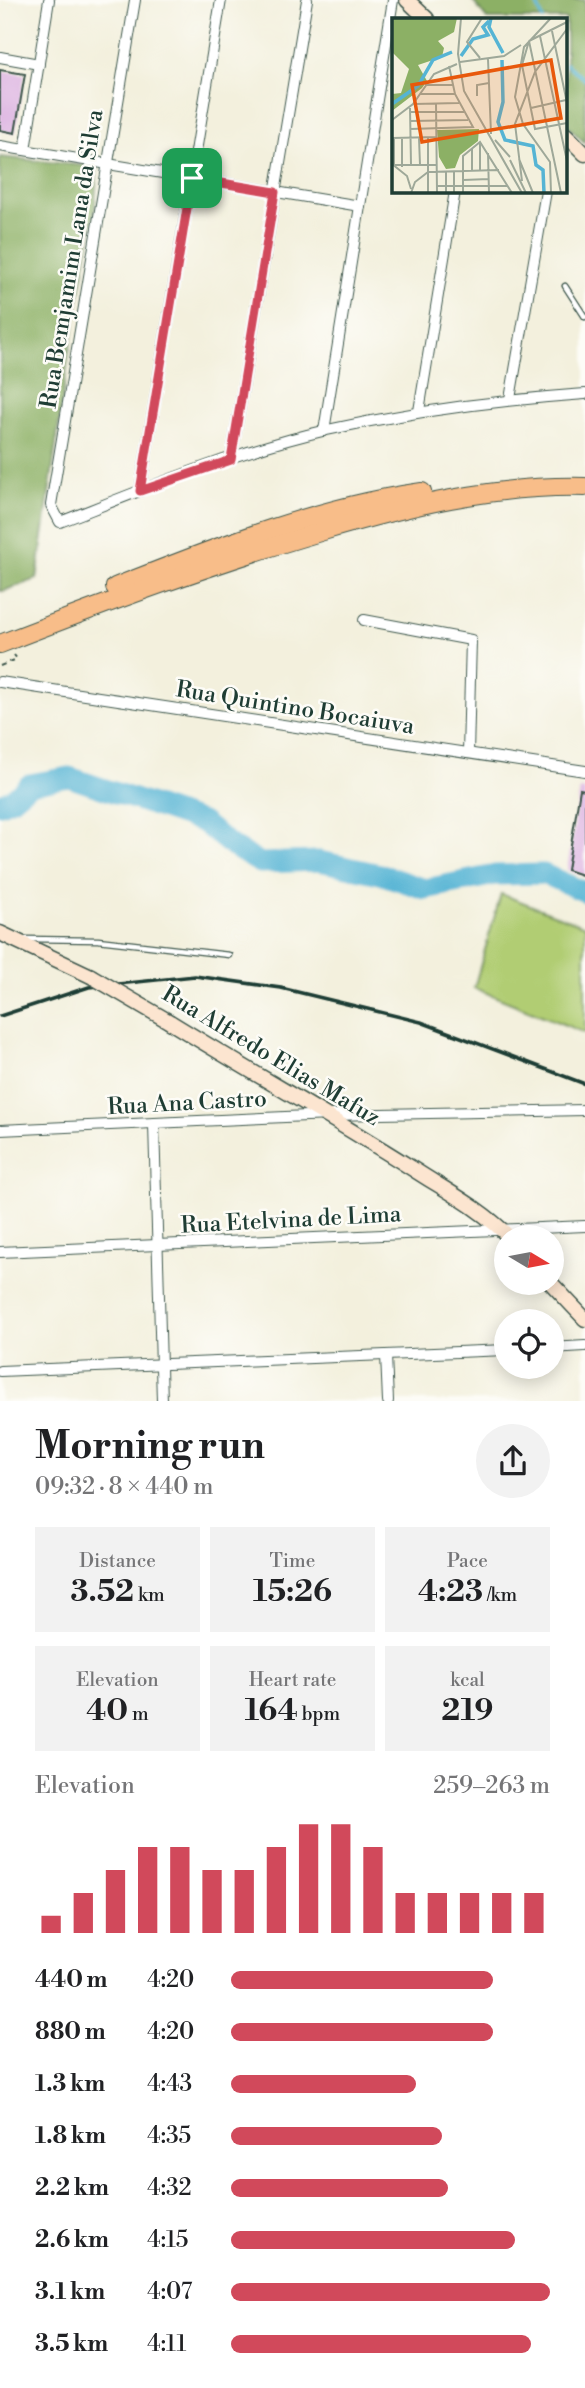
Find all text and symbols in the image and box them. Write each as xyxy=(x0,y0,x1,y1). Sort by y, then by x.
inset map xyxy=(392,18,568,192)
street label: Rua Bemjamim Lana da Silva xyxy=(35,107,110,411)
pin xyxy=(162,148,222,208)
icon: arrive xyxy=(173,159,211,197)
street label: Rua Quintino Bocaiuva xyxy=(174,675,417,741)
street label: Rua Alfredo Elias Mafuz xyxy=(157,980,385,1132)
street label: Rua Ana Castro xyxy=(107,1085,267,1121)
street label: Rua Etelvina de Lima xyxy=(180,1200,402,1240)
north arrow xyxy=(494,1225,564,1295)
map controls xyxy=(494,1225,564,1379)
button: locate xyxy=(494,1309,564,1379)
text: Morning run xyxy=(35,1423,265,1470)
button: share xyxy=(476,1424,550,1498)
text: 09:32 · 8 × 440 m xyxy=(35,1473,213,1501)
text: Distance xyxy=(79,1549,156,1573)
text: Time xyxy=(270,1549,315,1573)
text: Pace xyxy=(447,1549,488,1573)
text: 3.52 xyxy=(70,1573,134,1611)
text: 15:26 xyxy=(253,1573,332,1611)
text: 4:23 xyxy=(418,1573,483,1611)
text: km xyxy=(134,1583,165,1607)
text: /km xyxy=(483,1583,517,1607)
text: Elevation xyxy=(76,1668,159,1692)
text: Heart rate xyxy=(249,1668,336,1692)
text: kcal xyxy=(450,1668,485,1692)
text: 40 xyxy=(86,1692,128,1730)
text: 164 xyxy=(245,1692,298,1730)
text: 219 xyxy=(442,1692,493,1730)
text: m xyxy=(128,1702,149,1726)
text: bpm xyxy=(298,1702,340,1726)
text: Elevation xyxy=(35,1772,135,1800)
text: 259–263 m xyxy=(433,1772,550,1800)
text: 440 m xyxy=(35,1966,108,1994)
text: 4:20 xyxy=(147,1966,194,1994)
text: 880 m xyxy=(35,2018,106,2046)
text: 4:20 xyxy=(147,2018,194,2046)
text: 1.3 km xyxy=(35,2070,105,2098)
text: 4:43 xyxy=(147,2070,192,2098)
text: 1.8 km xyxy=(35,2122,106,2150)
text: 4:35 xyxy=(147,2122,191,2150)
text: 2.2 km xyxy=(35,2174,109,2202)
text: 4:32 xyxy=(147,2174,192,2202)
text: 2.6 km xyxy=(35,2226,109,2254)
text: 4:15 xyxy=(147,2226,188,2254)
text: 3.1 km xyxy=(35,2278,105,2306)
text: 4:07 xyxy=(147,2278,192,2306)
text: 3.5 km xyxy=(35,2330,108,2358)
text: 4:11 xyxy=(147,2330,186,2358)

